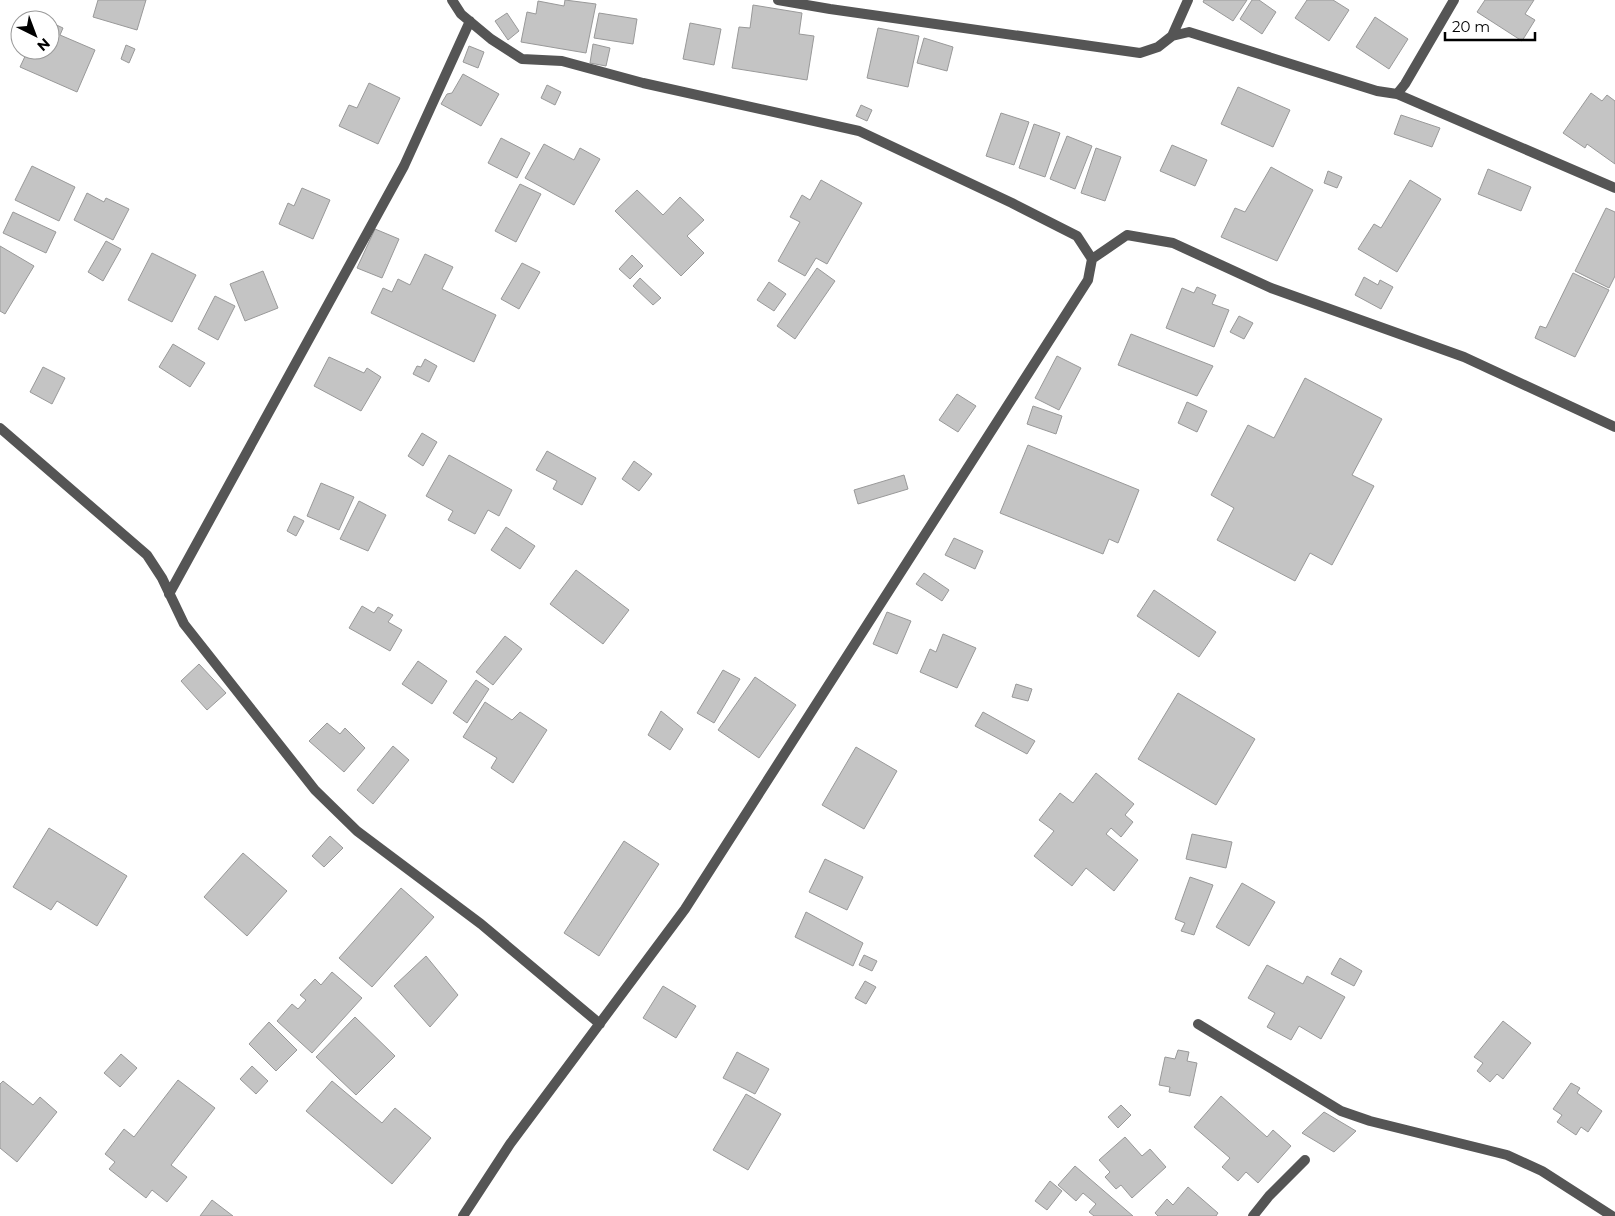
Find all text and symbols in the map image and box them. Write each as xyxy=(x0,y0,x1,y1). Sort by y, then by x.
north arrow xyxy=(10,10,60,60)
scale bar xyxy=(1445,10,1535,42)
text: 20 m xyxy=(1452,17,1490,36)
text: N xyxy=(33,34,54,55)

